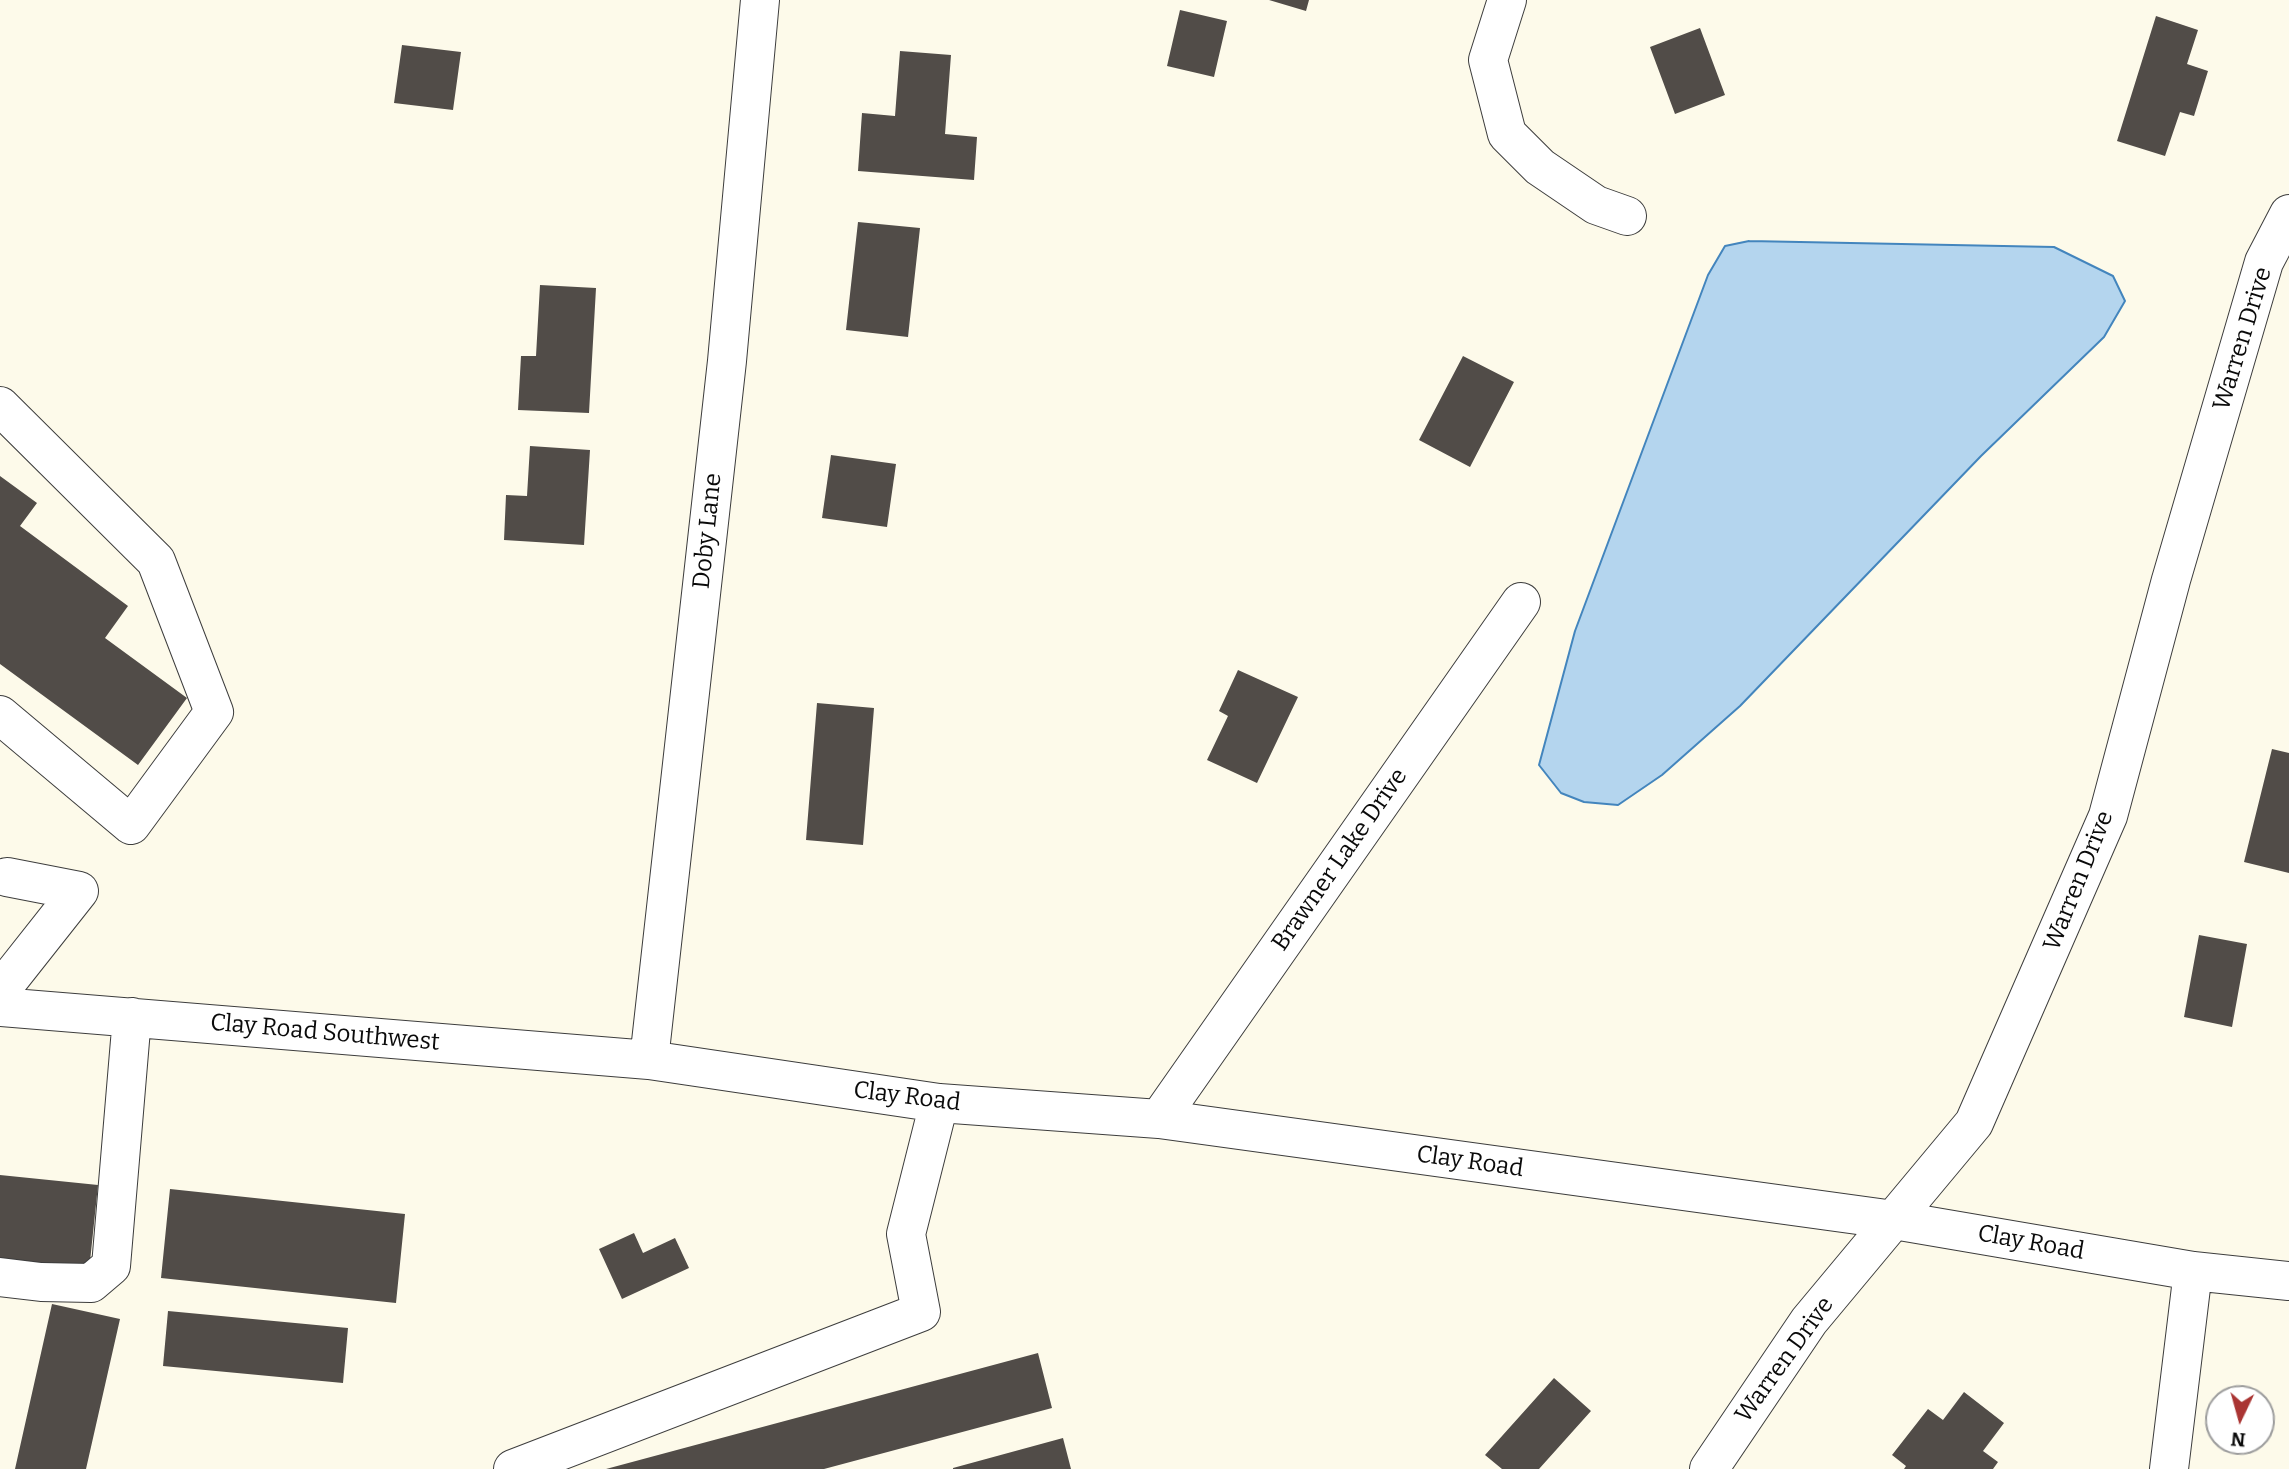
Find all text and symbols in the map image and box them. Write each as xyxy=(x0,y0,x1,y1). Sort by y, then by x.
street label: Warren Drive xyxy=(2208,264,2278,414)
street label: Doby Lane xyxy=(688,472,728,590)
street label: Brawner Lake Drive xyxy=(1266,763,1414,957)
street label: Warren Drive xyxy=(2038,807,2120,955)
street label: Clay Road Southwest xyxy=(209,1009,441,1057)
street label: Clay Road xyxy=(852,1076,962,1118)
street label: Clay Road xyxy=(1415,1140,1525,1184)
street label: Clay Road xyxy=(1975,1219,2087,1267)
street label: Warren Drive xyxy=(1730,1292,1840,1428)
north arrow xyxy=(2205,1385,2275,1455)
text: N xyxy=(2230,1427,2247,1452)

